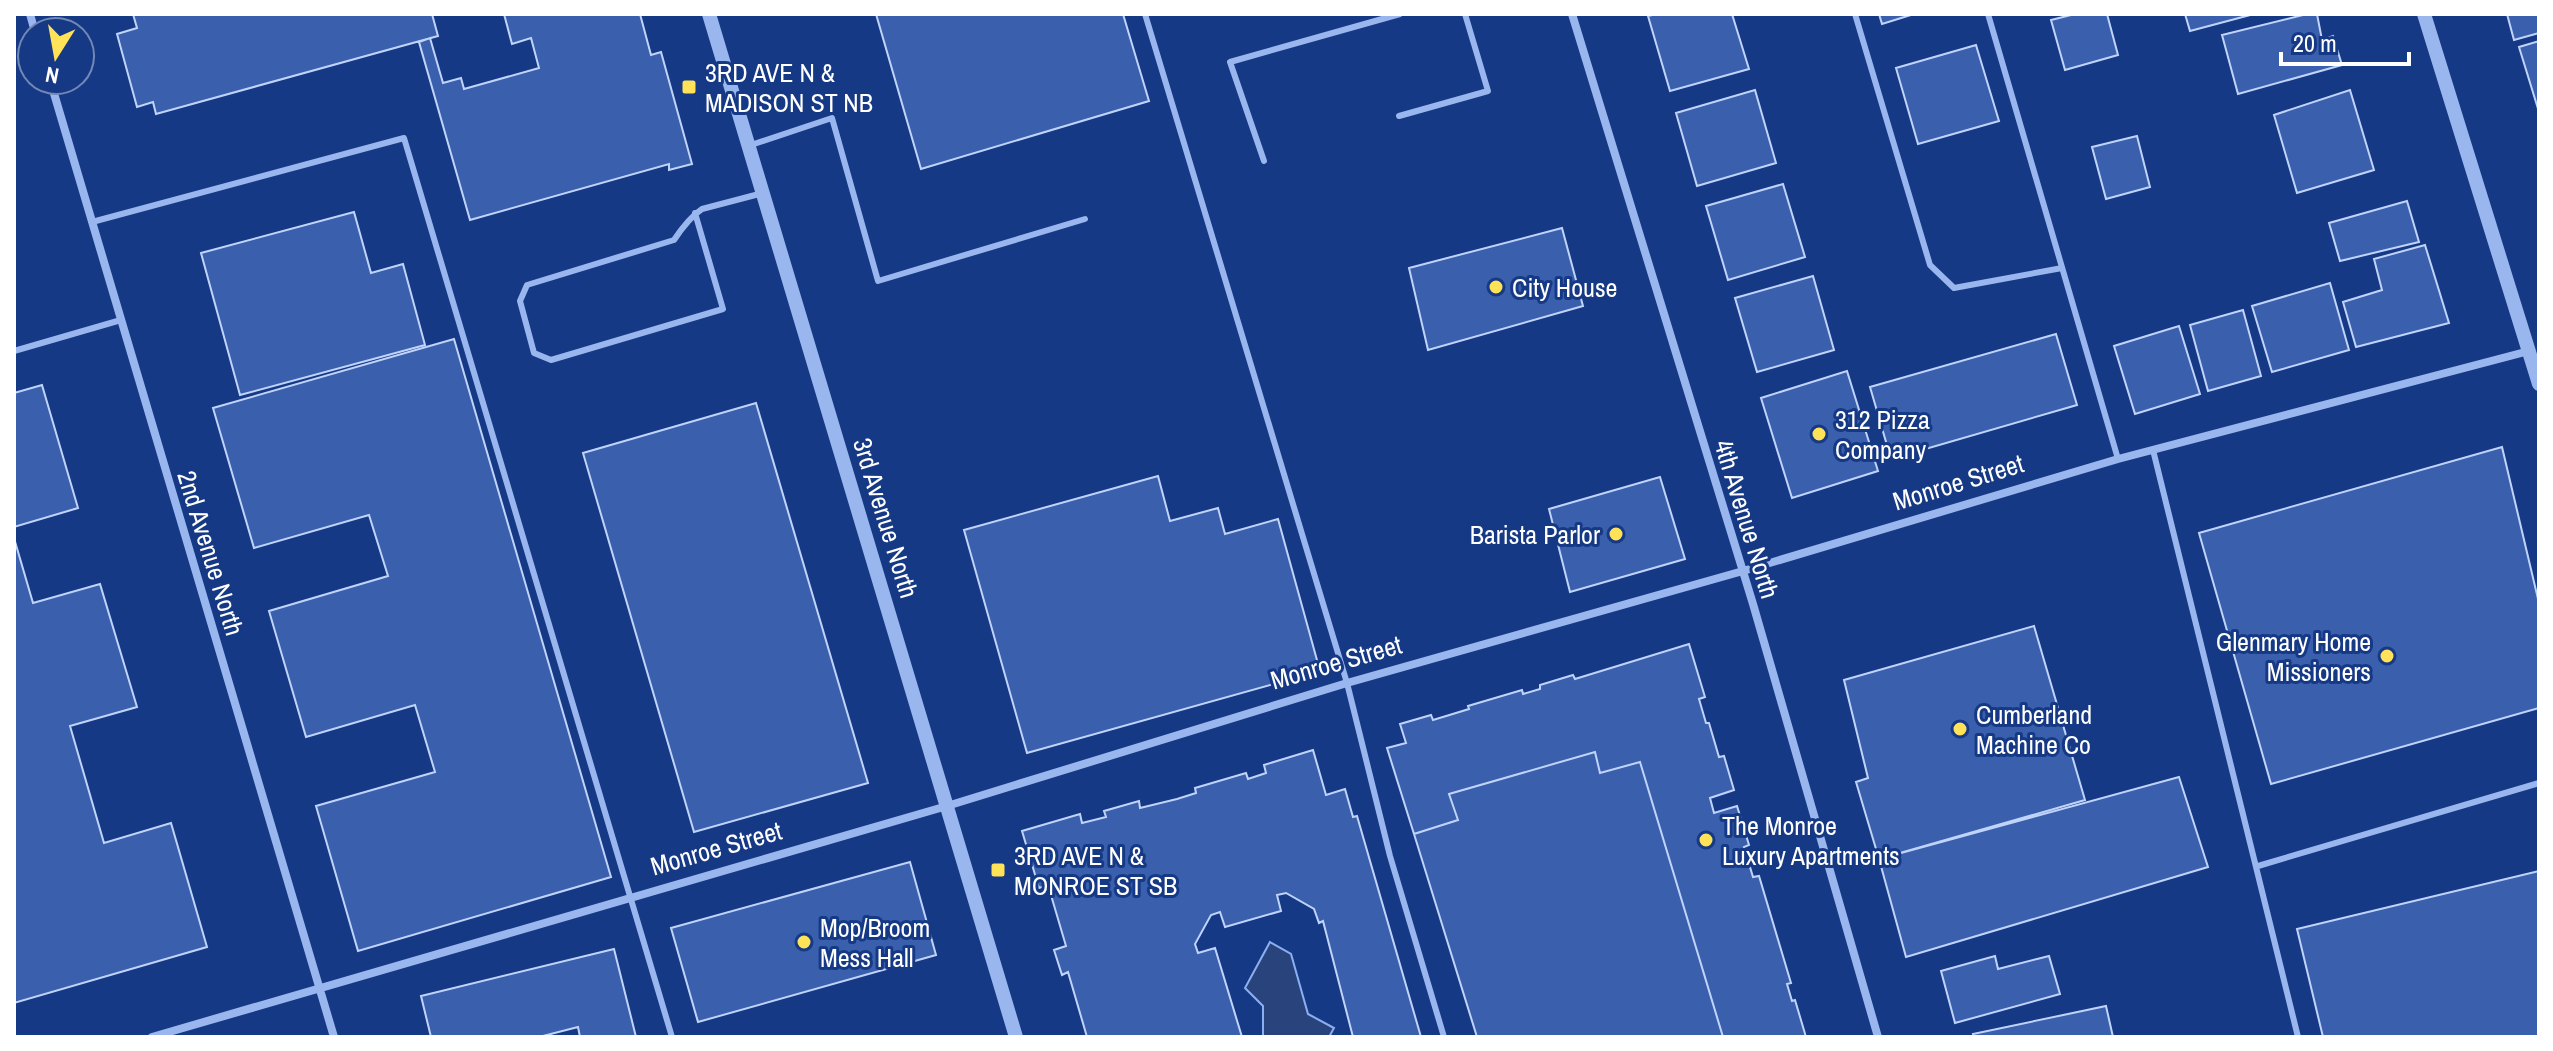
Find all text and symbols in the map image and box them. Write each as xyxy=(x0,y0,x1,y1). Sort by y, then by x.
north arrow xyxy=(16,16,96,96)
scale bar xyxy=(2281,16,2409,66)
text: 20 m xyxy=(2293,27,2337,59)
place label: 3RD AVE N & MADISON ST NB xyxy=(705,55,873,120)
text: N xyxy=(43,60,61,92)
marker: 3RD AVE N & MADISON ST NB xyxy=(680,78,698,96)
place label: City House xyxy=(1512,270,1617,305)
marker: City House xyxy=(1487,278,1505,296)
place label: 312 Pizza Company xyxy=(1835,402,1930,467)
marker: 312 Pizza Company xyxy=(1810,425,1828,443)
street label: 3rd Avenue North xyxy=(845,434,927,602)
street label: 4th Avenue North xyxy=(1706,435,1788,603)
street label: Monroe Street xyxy=(1888,445,2028,518)
street label: 2nd Avenue North xyxy=(169,466,253,640)
place label: Barista Parlor xyxy=(1470,517,1600,552)
marker: Barista Parlor xyxy=(1607,525,1625,543)
place label: Glenmary Home Missioners xyxy=(2216,624,2371,689)
street label: Monroe Street xyxy=(1266,627,1406,697)
marker: Glenmary Home Missioners xyxy=(2378,647,2396,665)
place label: Cumberland Machine Co xyxy=(1976,697,2092,762)
marker: Cumberland Machine Co xyxy=(1951,720,1969,738)
place label: The Monroe Luxury Apartments xyxy=(1722,808,1900,873)
street label: Monroe Street xyxy=(646,813,786,883)
marker: The Monroe Luxury Apartments xyxy=(1697,831,1715,849)
place label: 3RD AVE N & MONROE ST SB xyxy=(1014,838,1177,903)
marker: 3RD AVE N & MONROE ST SB xyxy=(989,861,1007,879)
place label: Mop/Broom Mess Hall xyxy=(820,910,930,975)
marker: Mop/Broom Mess Hall xyxy=(795,933,813,951)

